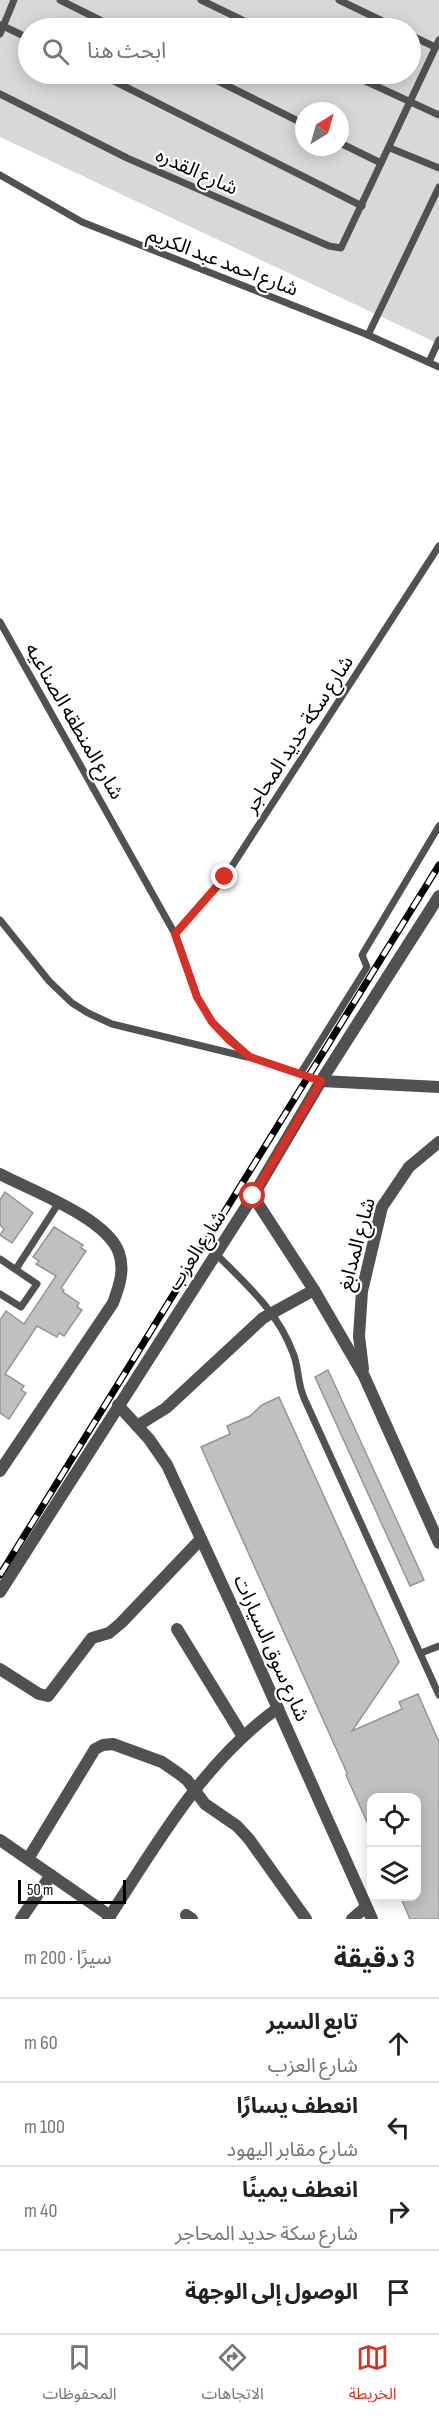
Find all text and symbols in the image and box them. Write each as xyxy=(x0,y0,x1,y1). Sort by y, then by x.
search box xyxy=(18,18,421,84)
icon: search xyxy=(39,35,72,68)
text: ابحث هنا xyxy=(87,38,166,65)
north arrow xyxy=(295,102,349,156)
street label: شارع القدره xyxy=(151,143,241,202)
street label: شارع احمد عبد الكريم xyxy=(143,222,301,304)
street label: شارع المنطقه الصناعيه xyxy=(18,639,129,805)
street label: شارع سكة حديد المحاجر xyxy=(238,651,360,820)
route end xyxy=(211,863,237,889)
route start xyxy=(239,1182,265,1208)
street label: شارع المدابغ xyxy=(333,1195,383,1294)
street label: شارع العزب xyxy=(162,1206,233,1296)
street label: شارع سوق السيارات xyxy=(226,1572,314,1726)
map controls xyxy=(367,1793,421,1901)
button: locate xyxy=(367,1793,421,1847)
button: layers xyxy=(367,1847,421,1901)
scale bar xyxy=(18,1877,126,1904)
text: 50 m xyxy=(27,1881,53,1900)
text: 3 دقيقة xyxy=(334,1944,415,1975)
text: سيرًا · 200 m xyxy=(24,1946,112,1970)
text: تابع السير xyxy=(266,2009,358,2036)
icon: ahead xyxy=(382,2027,415,2060)
text: 60 m xyxy=(24,2031,58,2055)
text: شارع العزب xyxy=(268,2054,358,2078)
text: انعطف يسارًا xyxy=(236,2093,358,2120)
icon: left xyxy=(382,2111,415,2144)
text: 100 m xyxy=(24,2115,65,2139)
text: شارع مقابر اليهود xyxy=(227,2138,358,2162)
text: انعطف يمينًا xyxy=(242,2177,358,2204)
icon: right xyxy=(382,2195,415,2228)
text: 40 m xyxy=(24,2199,57,2223)
text: شارع سكة حديد المحاجر xyxy=(175,2222,358,2246)
icon: arrive xyxy=(382,2276,415,2309)
text: الوصول إلى الوجهة xyxy=(185,2279,358,2306)
tab: المحفوظات xyxy=(42,2341,117,2411)
tab: الاتجاهات xyxy=(201,2341,264,2411)
tab: الخريطة xyxy=(349,2341,397,2411)

